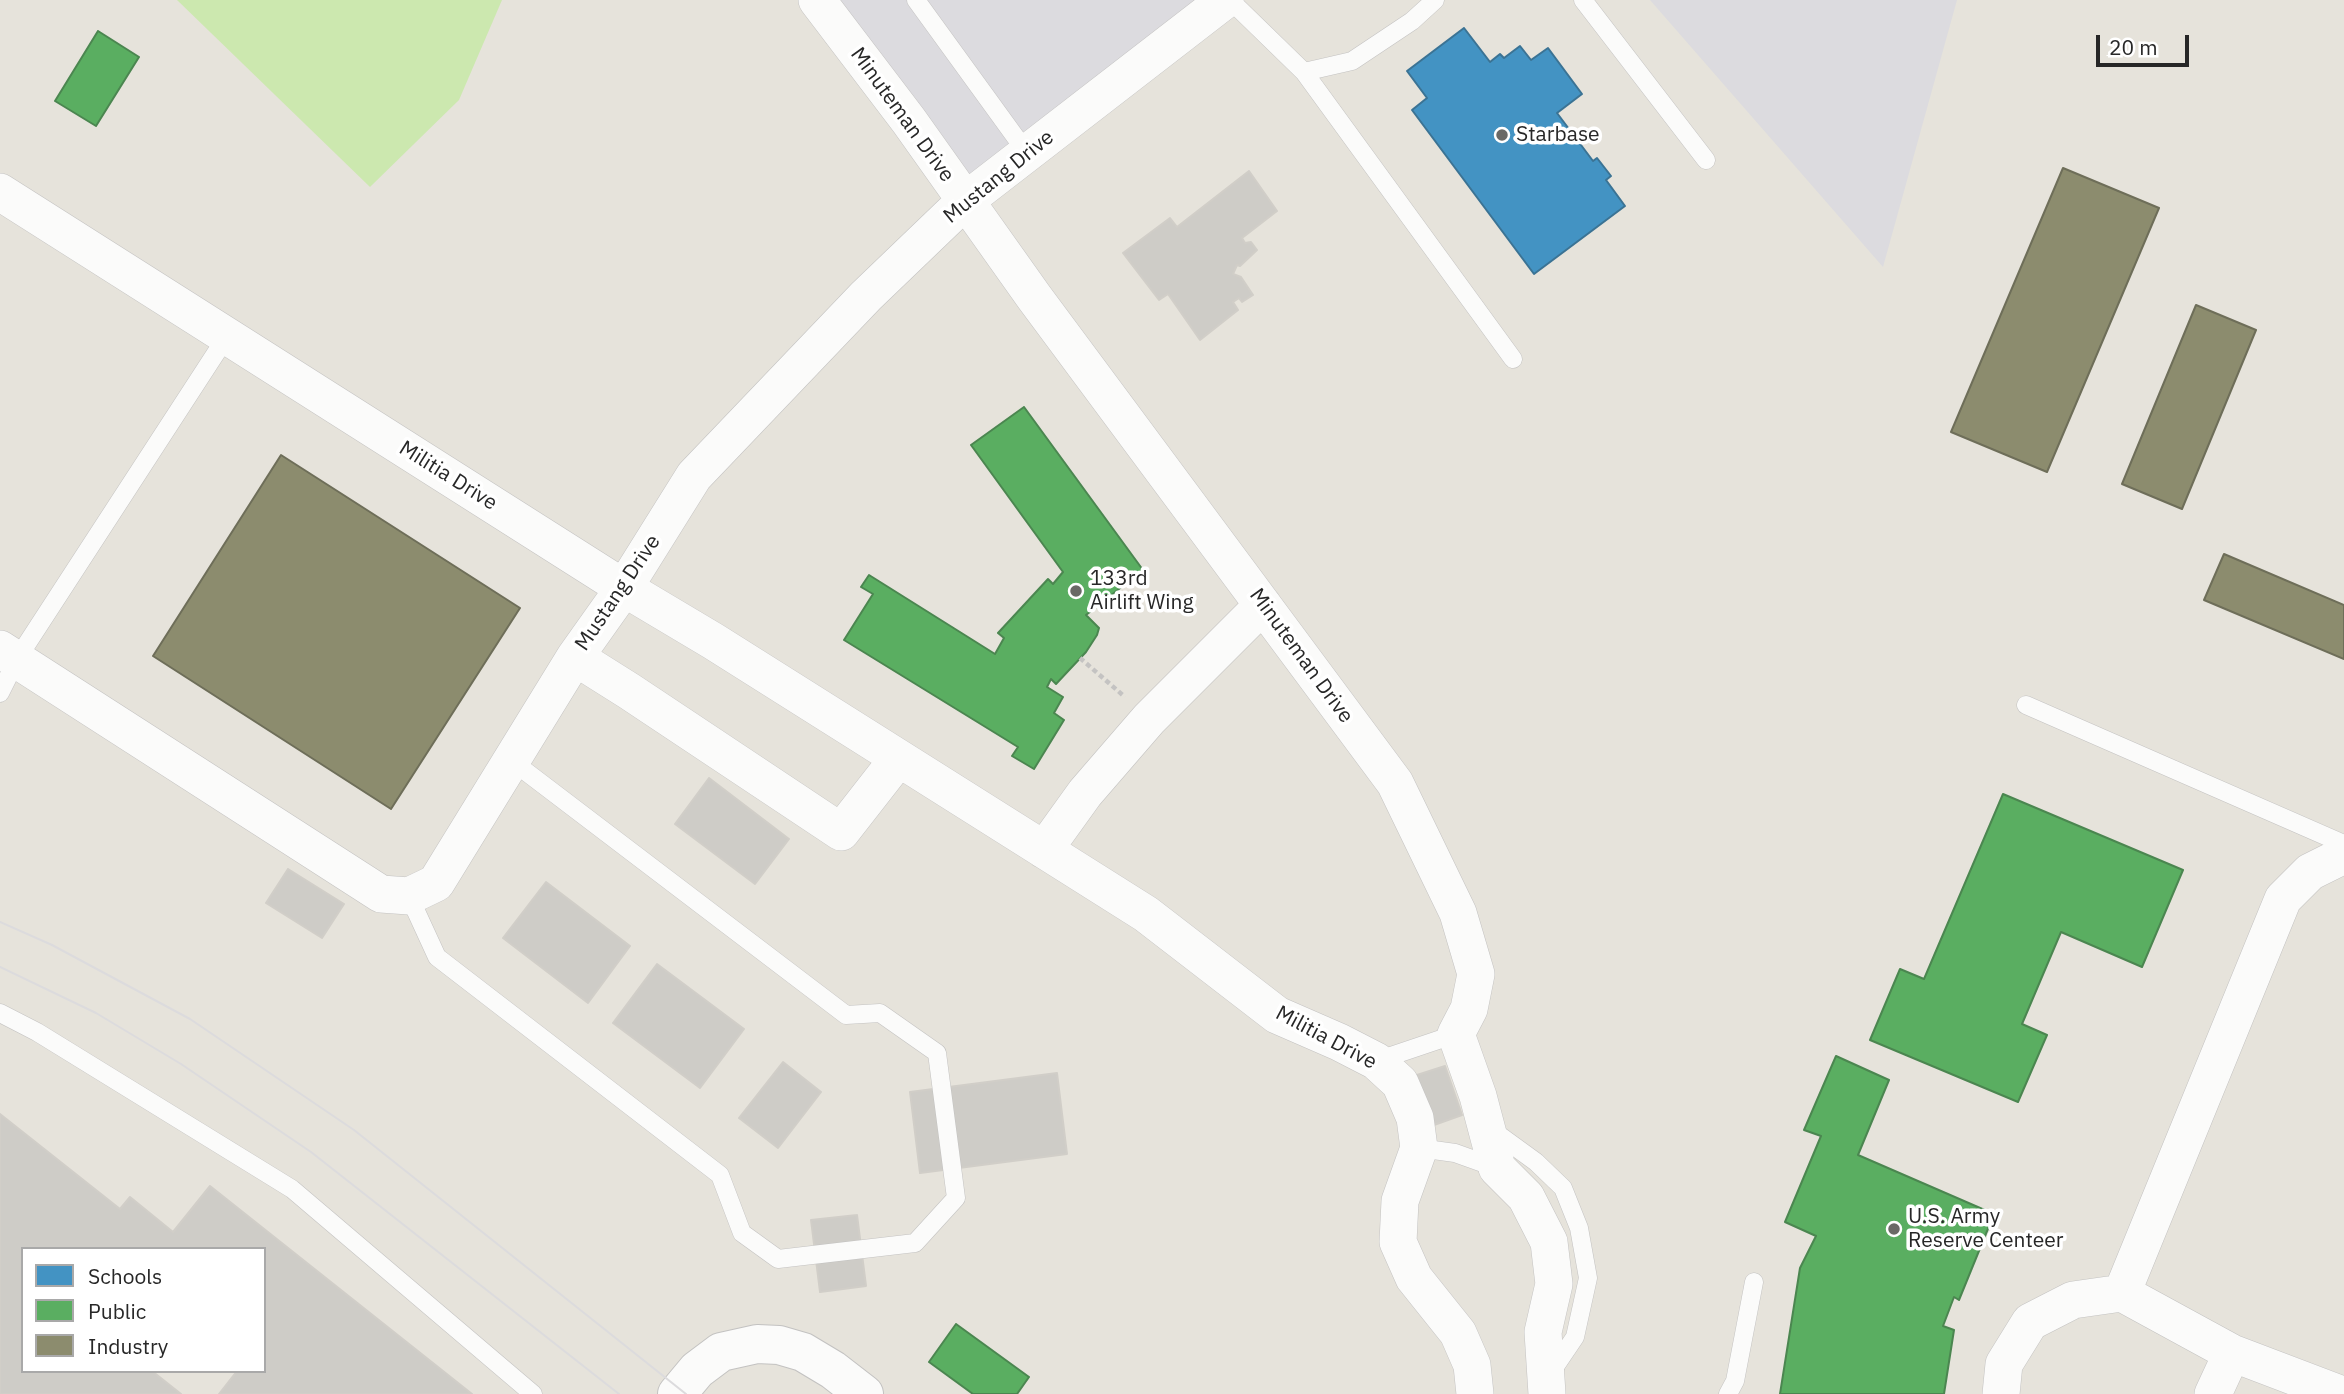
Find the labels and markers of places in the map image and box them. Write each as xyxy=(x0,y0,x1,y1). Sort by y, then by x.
place label: Starbase xyxy=(1516,122,1600,148)
marker: Starbase xyxy=(1494,127,1510,143)
place label: 133rd Airlift Wing xyxy=(1090,566,1193,616)
marker: 133rd Airlift Wing xyxy=(1068,583,1084,599)
place label: U.S. Army Reserve Centeer xyxy=(1908,1204,2064,1254)
marker: U.S. Army Reserve Centeer xyxy=(1886,1221,1902,1237)

